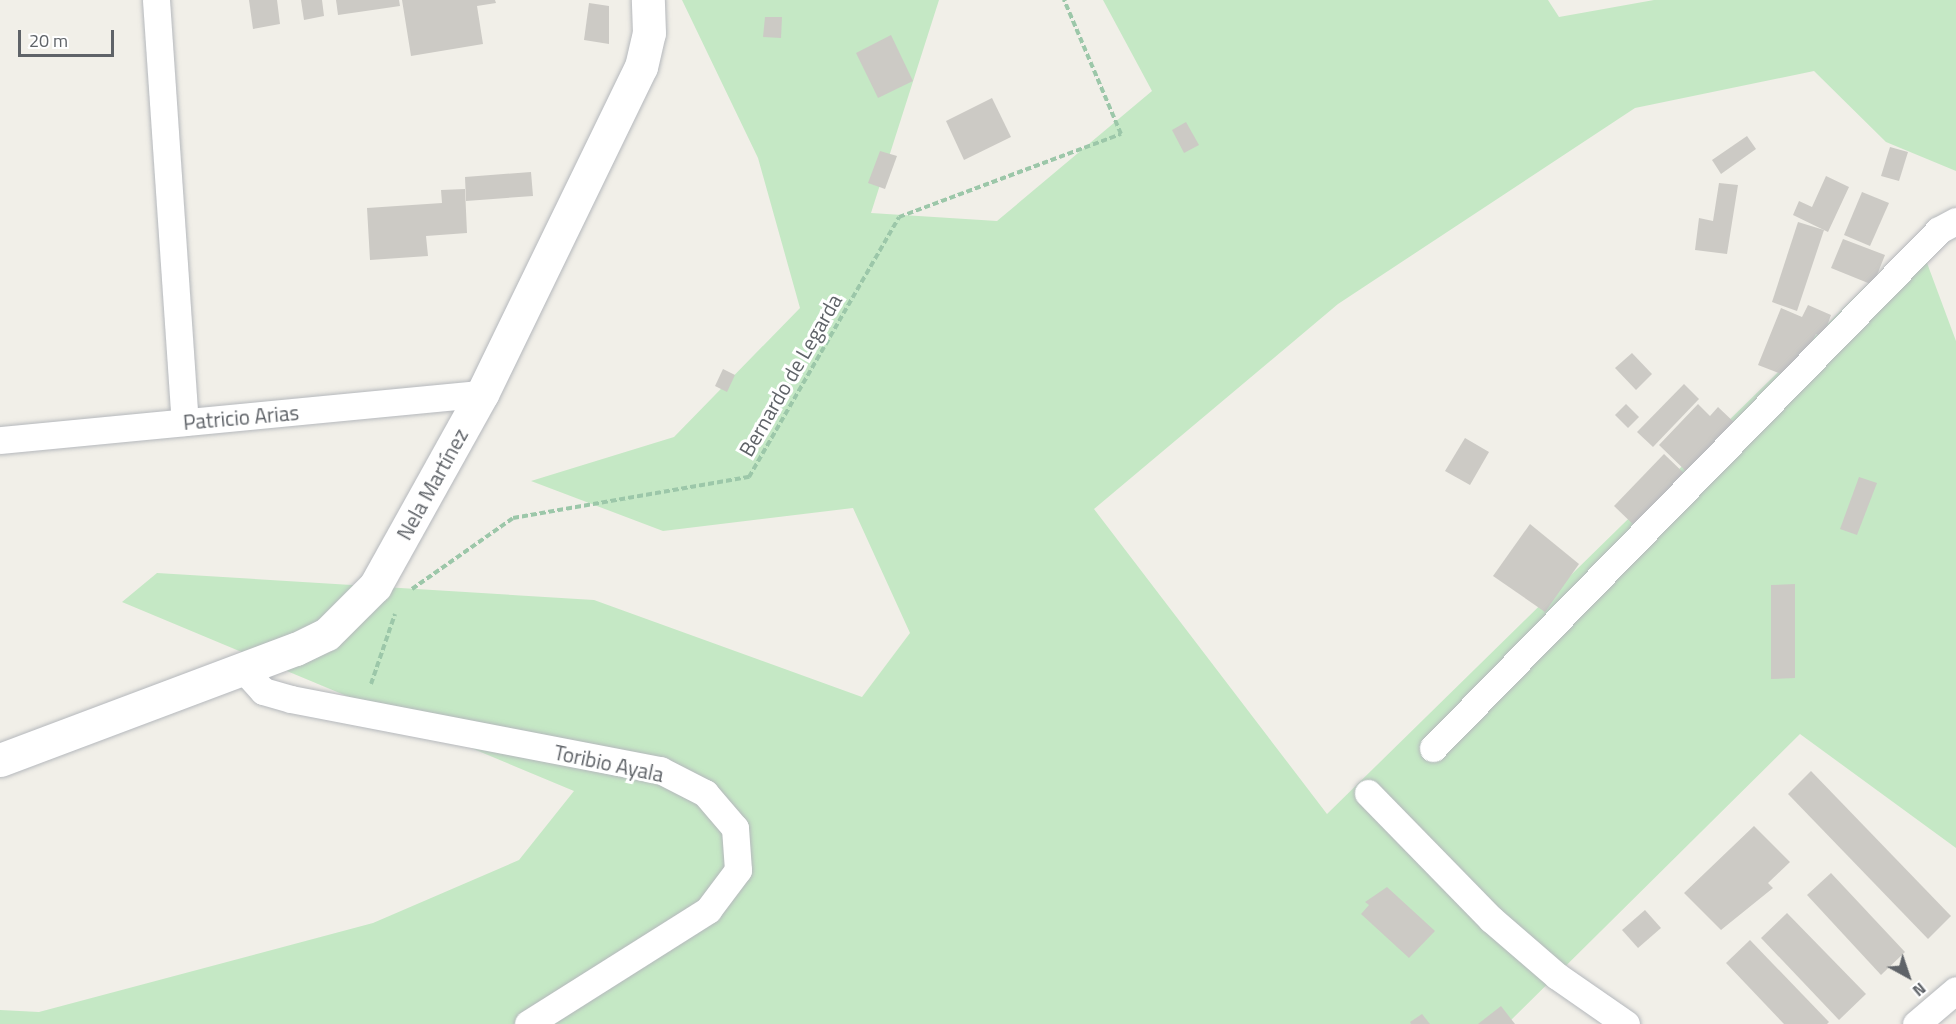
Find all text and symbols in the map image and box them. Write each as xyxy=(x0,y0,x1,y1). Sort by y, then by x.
scale bar xyxy=(21,18,117,56)
text: 20 m xyxy=(29,27,68,54)
street label: Bernardo de Legarda xyxy=(733,289,847,461)
street label: Patricio Arias xyxy=(182,399,300,435)
street label: Nela Martínez xyxy=(391,424,473,544)
street label: Toribio Ayala xyxy=(552,739,666,787)
north arrow xyxy=(1878,946,1938,1006)
text: N xyxy=(1908,977,1932,1003)

